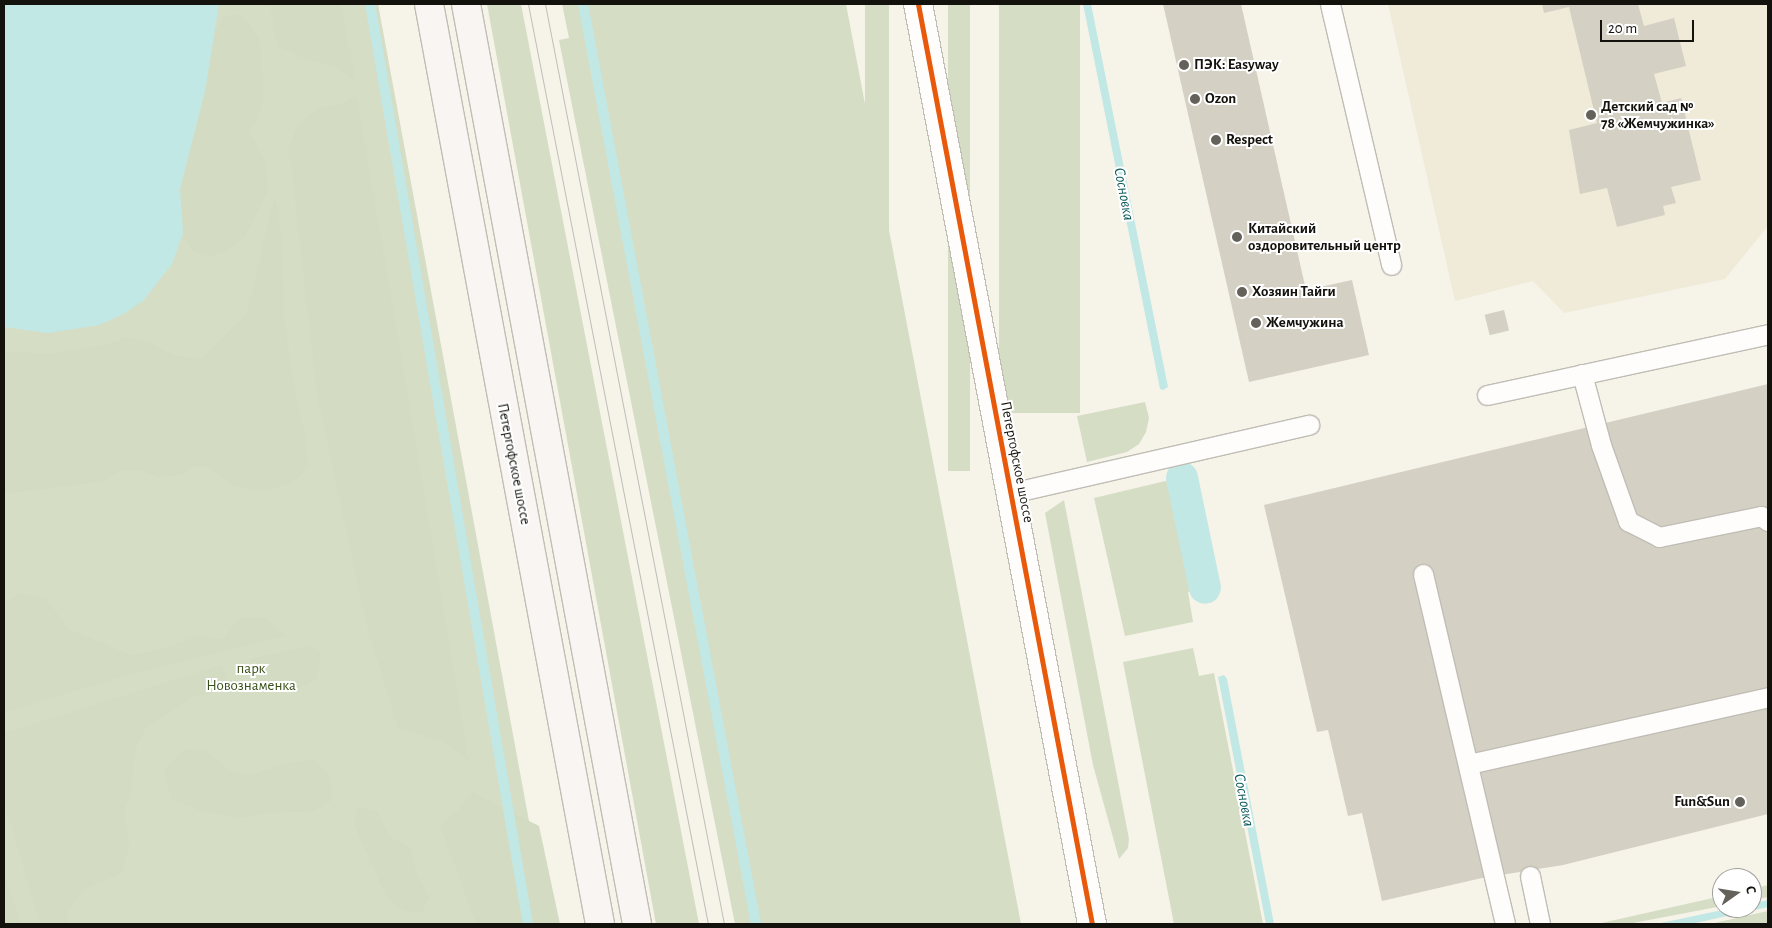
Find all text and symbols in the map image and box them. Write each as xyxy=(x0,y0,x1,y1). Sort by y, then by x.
scale bar xyxy=(1602,10,1696,42)
text: 20 m xyxy=(1608,21,1637,36)
place label: ПЭК: Easyway xyxy=(1194,56,1279,74)
marker: ПЭК: Easyway xyxy=(1178,59,1190,71)
place label: Ozon xyxy=(1205,90,1236,108)
marker: Ozon xyxy=(1189,93,1201,105)
place label: Детский сад № 78 «Жемчужинка» xyxy=(1601,97,1715,132)
marker: Детский сад № 78 «Жемчужинка» xyxy=(1585,109,1597,121)
place label: Respect xyxy=(1226,131,1273,149)
marker: Respect xyxy=(1210,134,1222,146)
water label: Сосновка xyxy=(1109,166,1139,222)
place label: Китайский оздоровительный центр xyxy=(1248,219,1401,254)
marker: Китайский оздоровительный центр xyxy=(1230,230,1244,244)
place label: Хозяин Тайги xyxy=(1252,283,1336,301)
marker: Хозяин Тайги xyxy=(1236,286,1248,298)
place label: Жемчужина xyxy=(1266,314,1344,332)
marker: Жемчужина xyxy=(1250,317,1262,329)
street label: Петергофское шоссе xyxy=(996,400,1038,524)
street label: Петергофское шоссе xyxy=(493,402,535,526)
park label: парк Новознаменка xyxy=(206,659,296,694)
water label: Сосновка xyxy=(1229,772,1259,828)
place label: Fun&Sun xyxy=(1674,793,1730,811)
marker: Fun&Sun xyxy=(1734,796,1746,808)
north arrow xyxy=(1712,868,1762,918)
text: С xyxy=(1743,885,1758,895)

